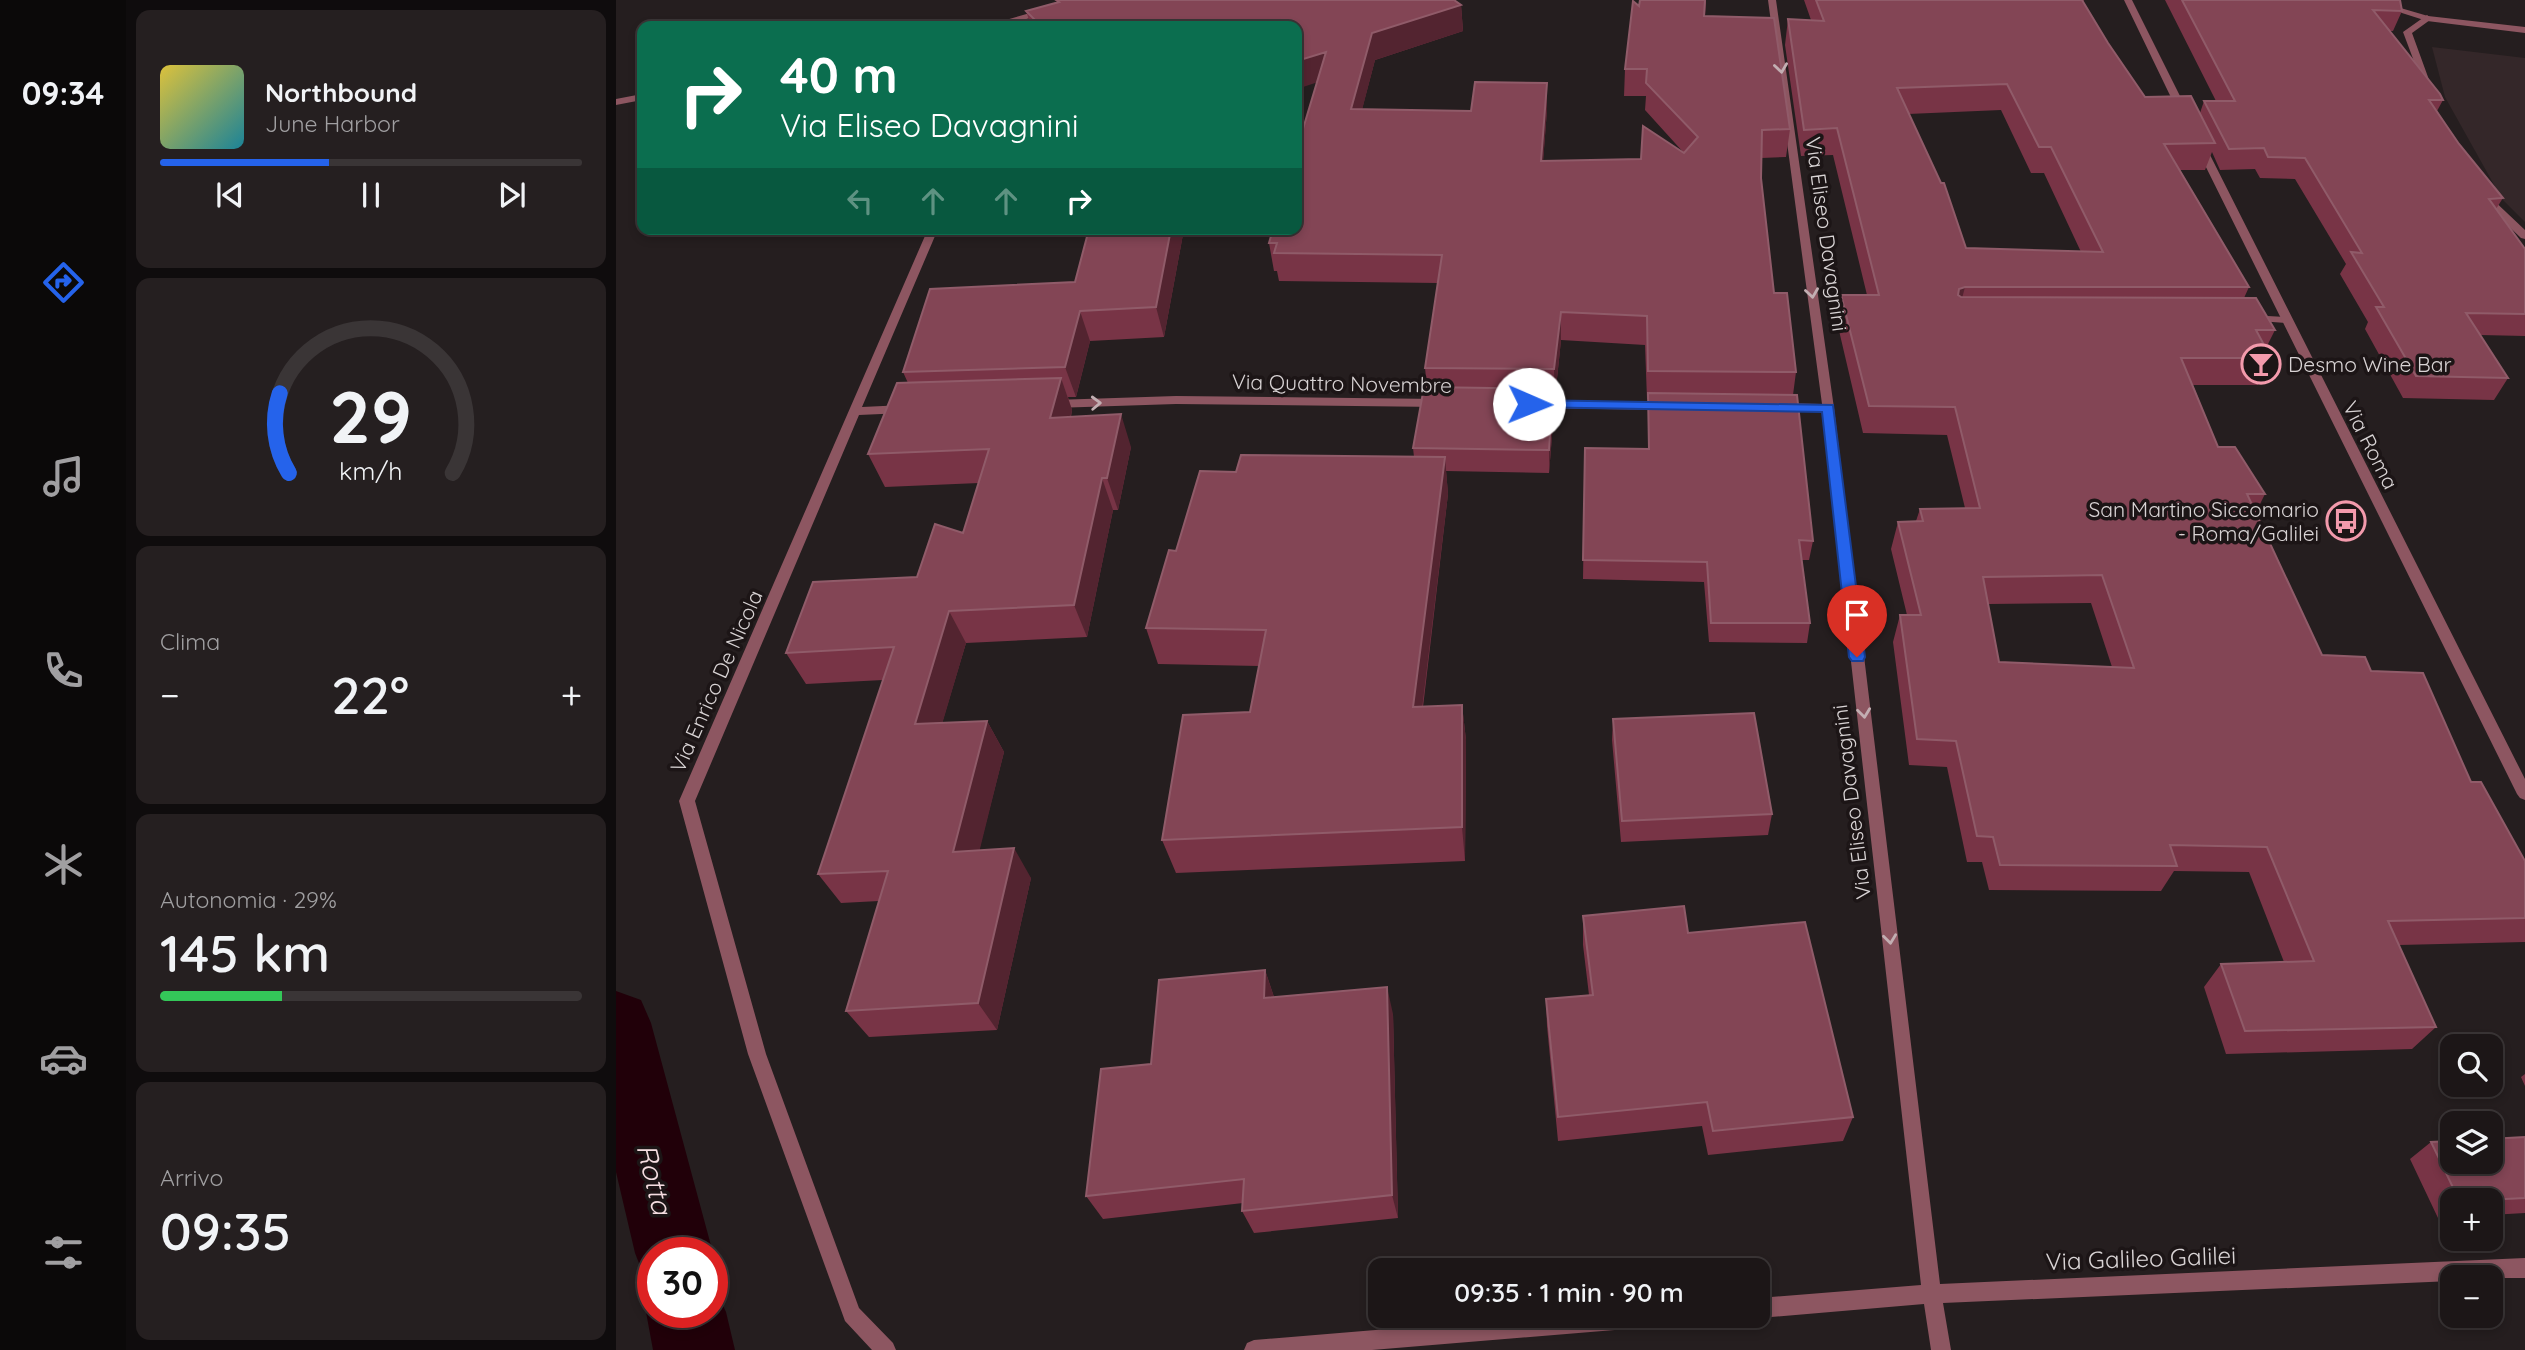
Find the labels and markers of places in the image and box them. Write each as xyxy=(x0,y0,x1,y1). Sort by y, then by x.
bar icon: Desmo Wine Bar xyxy=(2240,343,2282,385)
place label: Desmo Wine Bar xyxy=(2288,351,2452,377)
place label: San Martino Siccomario - Roma/Galilei xyxy=(2088,496,2319,546)
bus stop icon: San Martino Siccomario - Roma/Galilei xyxy=(2325,500,2367,542)
pin xyxy=(1827,585,1887,657)

